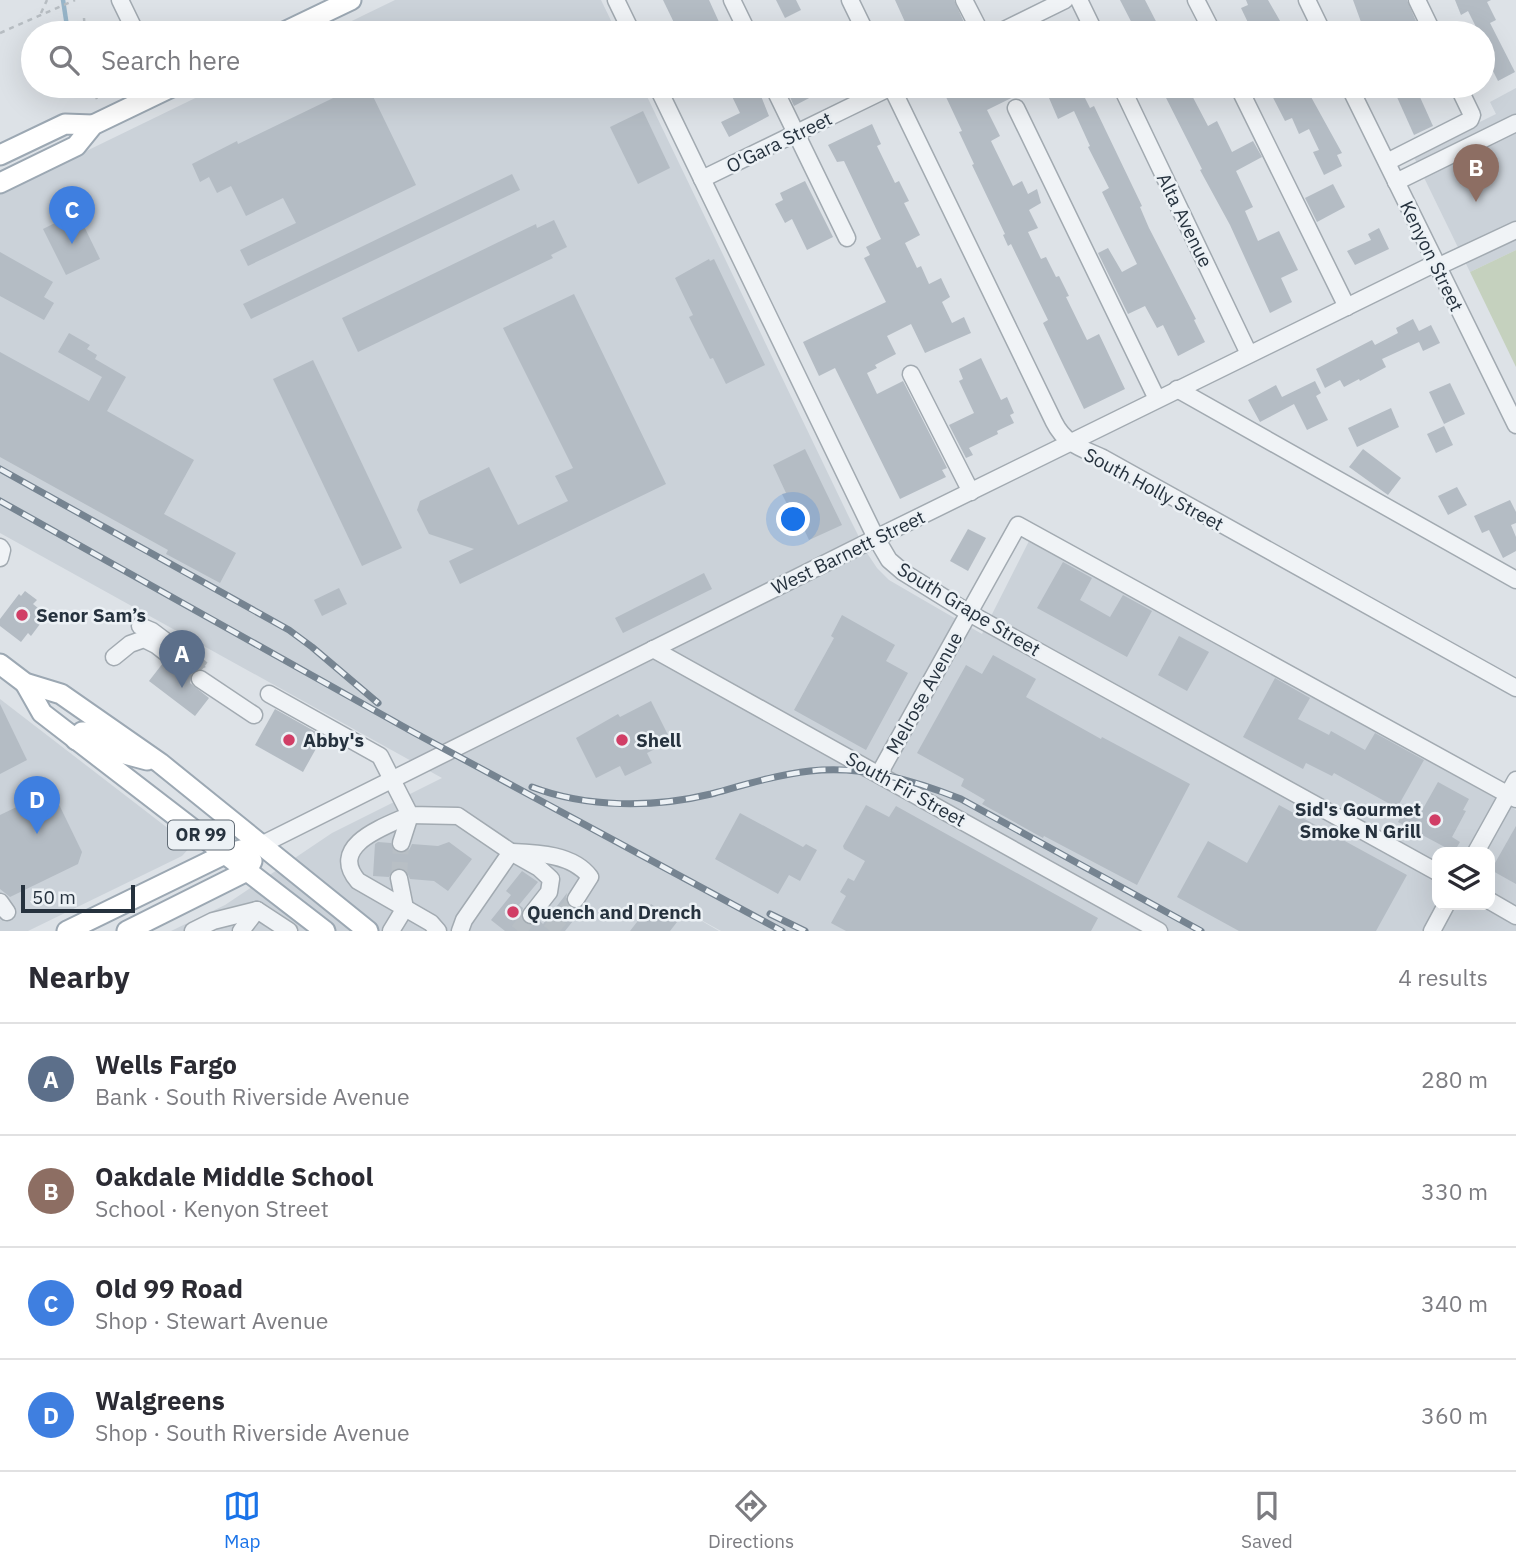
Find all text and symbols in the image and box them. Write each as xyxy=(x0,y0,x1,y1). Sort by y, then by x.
search box xyxy=(21,21,1495,98)
icon: search xyxy=(45,41,83,79)
text: Search here xyxy=(101,43,240,77)
street label: O'Gara Street xyxy=(722,106,836,178)
pin: B xyxy=(1453,144,1499,202)
street label: Alta Avenue xyxy=(1152,169,1218,271)
pin: C xyxy=(49,186,95,244)
street label: Kenyon Street xyxy=(1395,197,1469,315)
street label: South Holly Street xyxy=(1080,442,1228,536)
your location xyxy=(776,502,810,536)
street label: West Barnett Street xyxy=(767,504,929,600)
street label: South Grape Street xyxy=(893,557,1045,661)
place label: Senor Sam’s xyxy=(36,603,146,627)
marker: Senor Sam’s xyxy=(14,607,30,623)
street label: Melrose Avenue xyxy=(880,628,968,758)
pin: A xyxy=(159,630,205,688)
place label: Abby's xyxy=(303,728,364,752)
place label: Shell xyxy=(636,728,681,752)
marker: Abby's xyxy=(281,732,297,748)
marker: Shell xyxy=(614,732,630,748)
street label: South Fir Street xyxy=(842,746,970,832)
pin: D xyxy=(14,776,60,834)
place label: Sid's Gourmet Smoke N Grill xyxy=(1295,797,1421,843)
marker: Sid's Gourmet Smoke N Grill xyxy=(1427,812,1443,828)
road number: OR 99 xyxy=(168,820,234,850)
map controls xyxy=(1432,847,1495,910)
button: layers xyxy=(1432,847,1495,910)
scale bar xyxy=(21,882,135,914)
text: 50 m xyxy=(32,885,76,909)
place label: Quench and Drench xyxy=(527,900,702,924)
marker: Quench and Drench xyxy=(505,904,521,920)
text: Nearby xyxy=(28,957,130,996)
text: 4 results xyxy=(1398,962,1488,992)
text: Wells Fargo xyxy=(95,1047,237,1081)
text: A xyxy=(43,1064,59,1094)
text: 280 m xyxy=(1421,1064,1488,1094)
text: Bank · South Riverside Avenue xyxy=(95,1081,410,1111)
text: Oakdale Middle School xyxy=(95,1159,373,1193)
text: B xyxy=(43,1176,59,1206)
text: 330 m xyxy=(1421,1176,1488,1206)
text: School · Kenyon Street xyxy=(95,1193,329,1223)
text: Old 99 Road xyxy=(95,1271,243,1305)
text: C xyxy=(44,1288,58,1318)
text: 340 m xyxy=(1421,1288,1488,1318)
text: Shop · Stewart Avenue xyxy=(95,1305,328,1335)
text: Walgreens xyxy=(95,1383,225,1417)
text: D xyxy=(43,1400,59,1430)
text: 360 m xyxy=(1421,1400,1488,1430)
text: Shop · South Riverside Avenue xyxy=(95,1417,410,1447)
tab: Map xyxy=(223,1487,261,1553)
tab: Directions xyxy=(708,1487,794,1553)
tab: Saved xyxy=(1241,1487,1293,1553)

